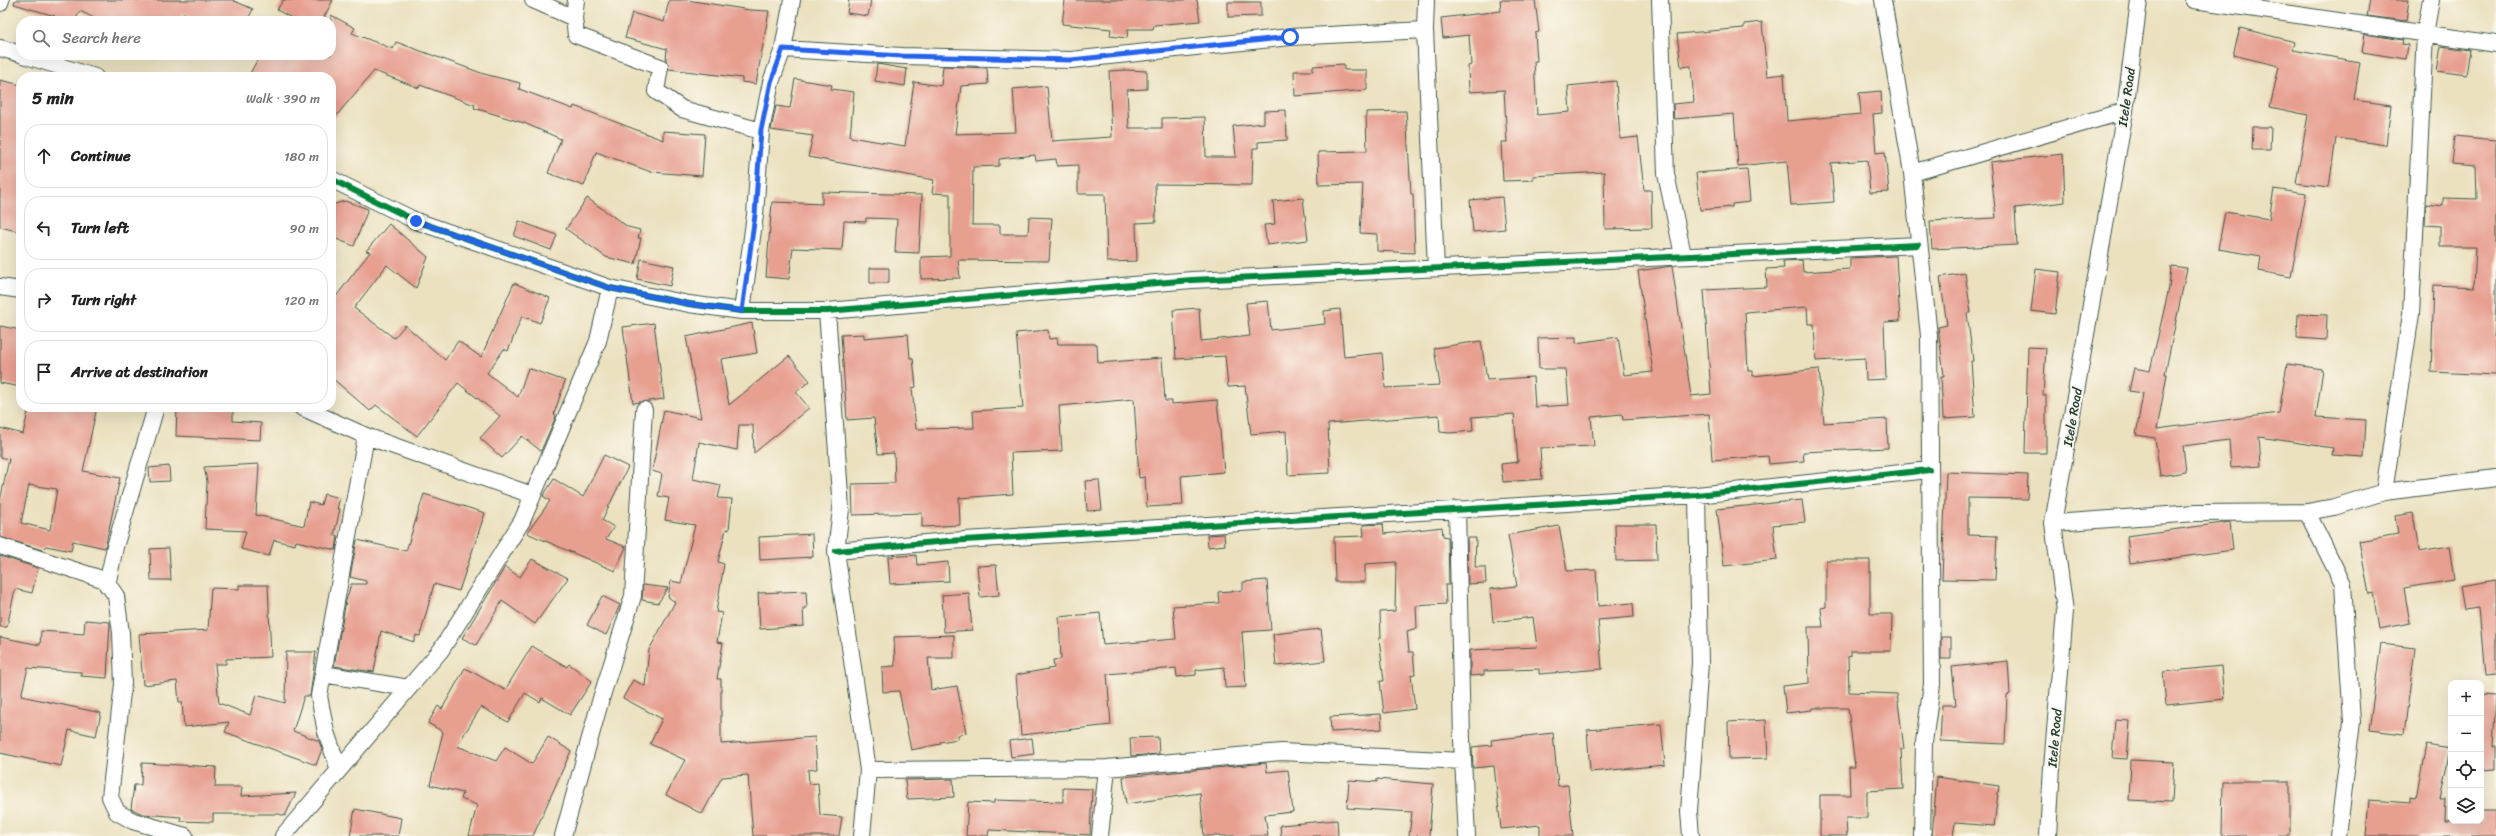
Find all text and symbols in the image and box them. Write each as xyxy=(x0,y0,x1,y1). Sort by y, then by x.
search box xyxy=(16,16,336,60)
text: Search here xyxy=(62,25,141,51)
icon: search xyxy=(30,27,52,49)
route start xyxy=(1281,28,1299,46)
street label: Itele Road xyxy=(2111,65,2142,129)
text: 5 min xyxy=(32,83,74,113)
text: Walk · 390 m xyxy=(246,87,320,110)
text: Continue xyxy=(71,143,131,169)
icon: ahead xyxy=(33,145,55,167)
text: 180 m xyxy=(284,145,319,168)
route end xyxy=(407,212,425,230)
text: Turn left xyxy=(71,215,129,241)
icon: left xyxy=(33,217,55,239)
text: 90 m xyxy=(289,217,319,240)
text: Turn right xyxy=(71,287,136,313)
icon: right xyxy=(33,289,55,311)
text: 120 m xyxy=(284,289,319,312)
text: Arrive at destination xyxy=(71,359,208,385)
icon: arrive xyxy=(33,361,55,383)
street label: Itele Road xyxy=(2056,385,2089,449)
map controls xyxy=(2448,680,2484,824)
button: + xyxy=(2448,680,2484,716)
street label: Itele Road xyxy=(2040,707,2069,769)
button: − xyxy=(2448,716,2484,752)
button: locate xyxy=(2448,752,2484,788)
button: layers xyxy=(2448,788,2484,824)

